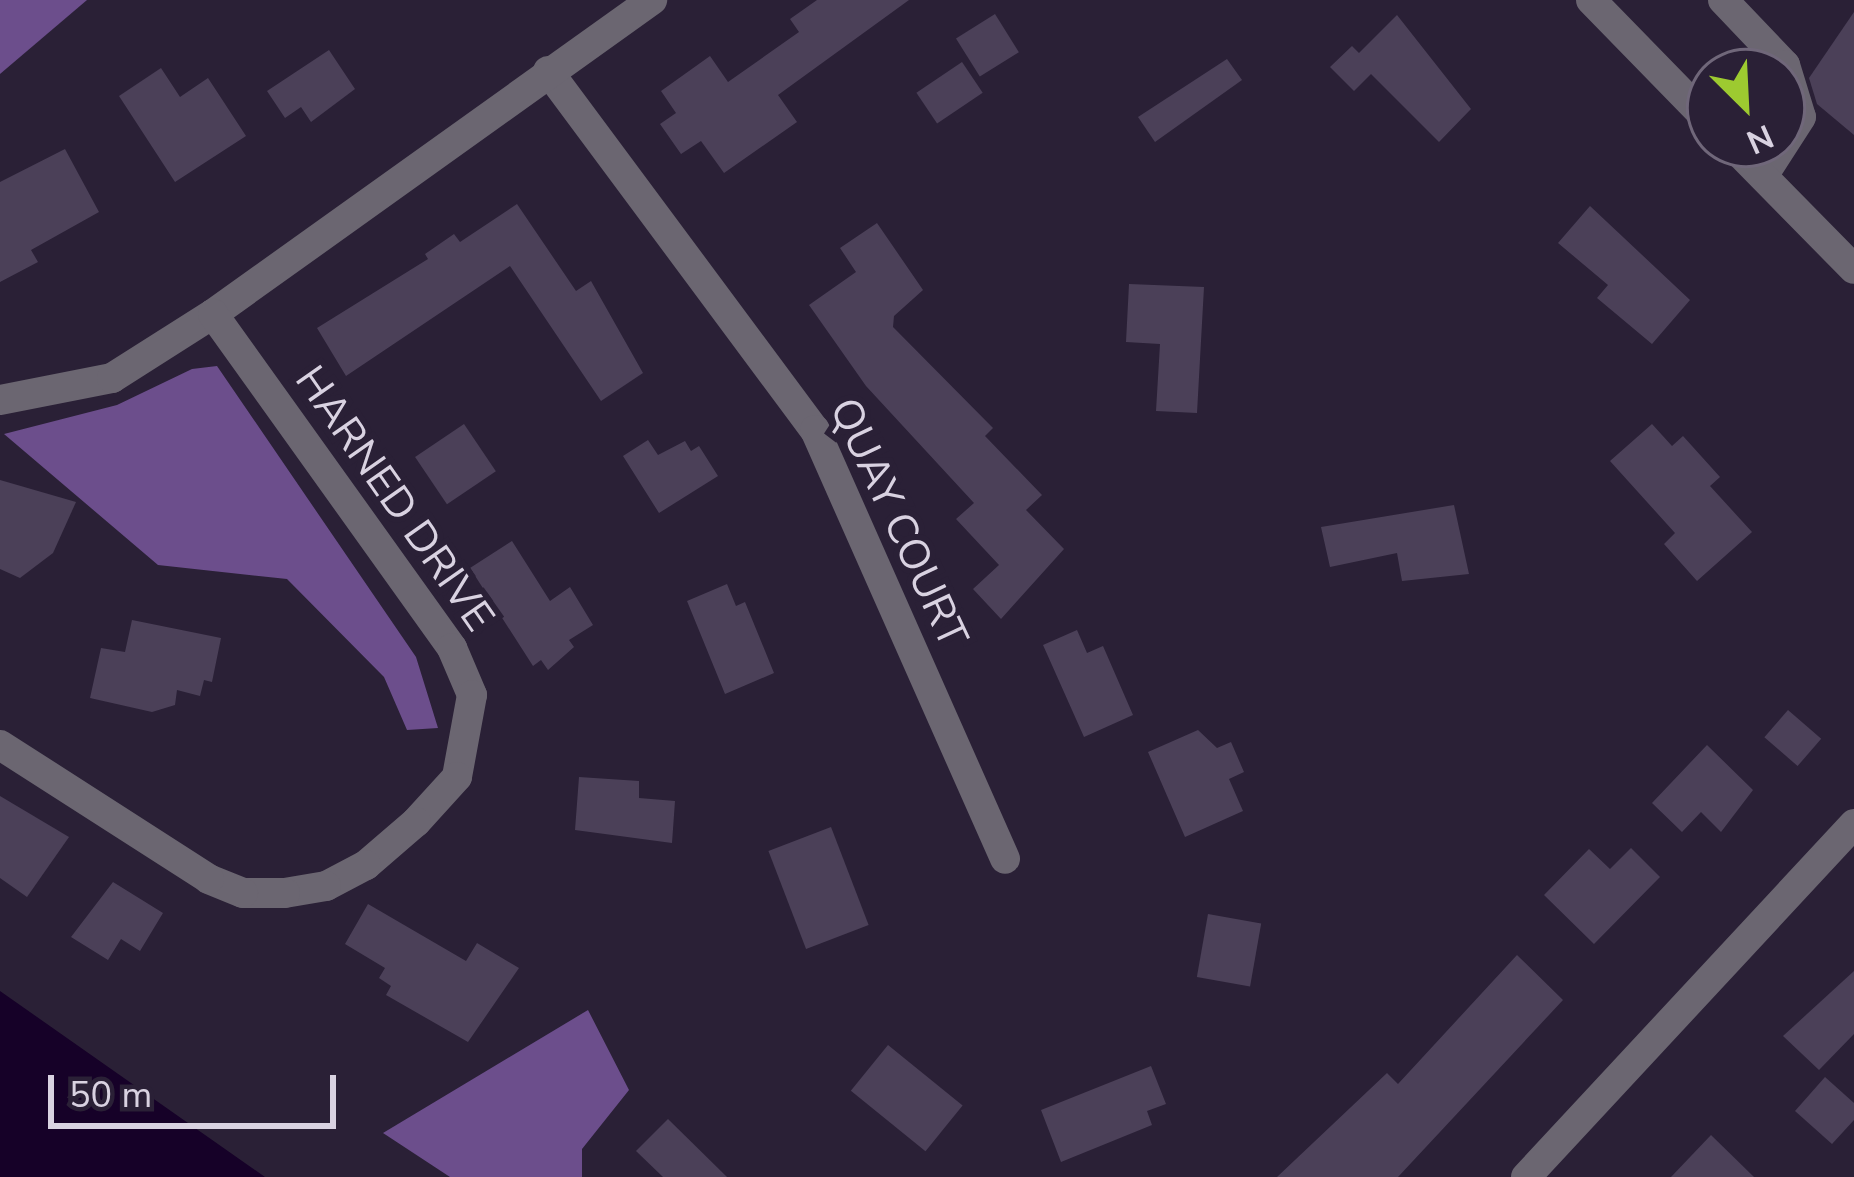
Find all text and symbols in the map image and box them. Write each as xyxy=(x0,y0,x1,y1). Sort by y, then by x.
north arrow xyxy=(1686,48,1806,168)
text: N xyxy=(1739,113,1780,164)
street label: HARNED DRIVE xyxy=(284,357,504,641)
street label: QUAY COURT xyxy=(818,390,978,656)
scale bar xyxy=(54,1051,342,1125)
text: 50 m xyxy=(69,1071,152,1120)

